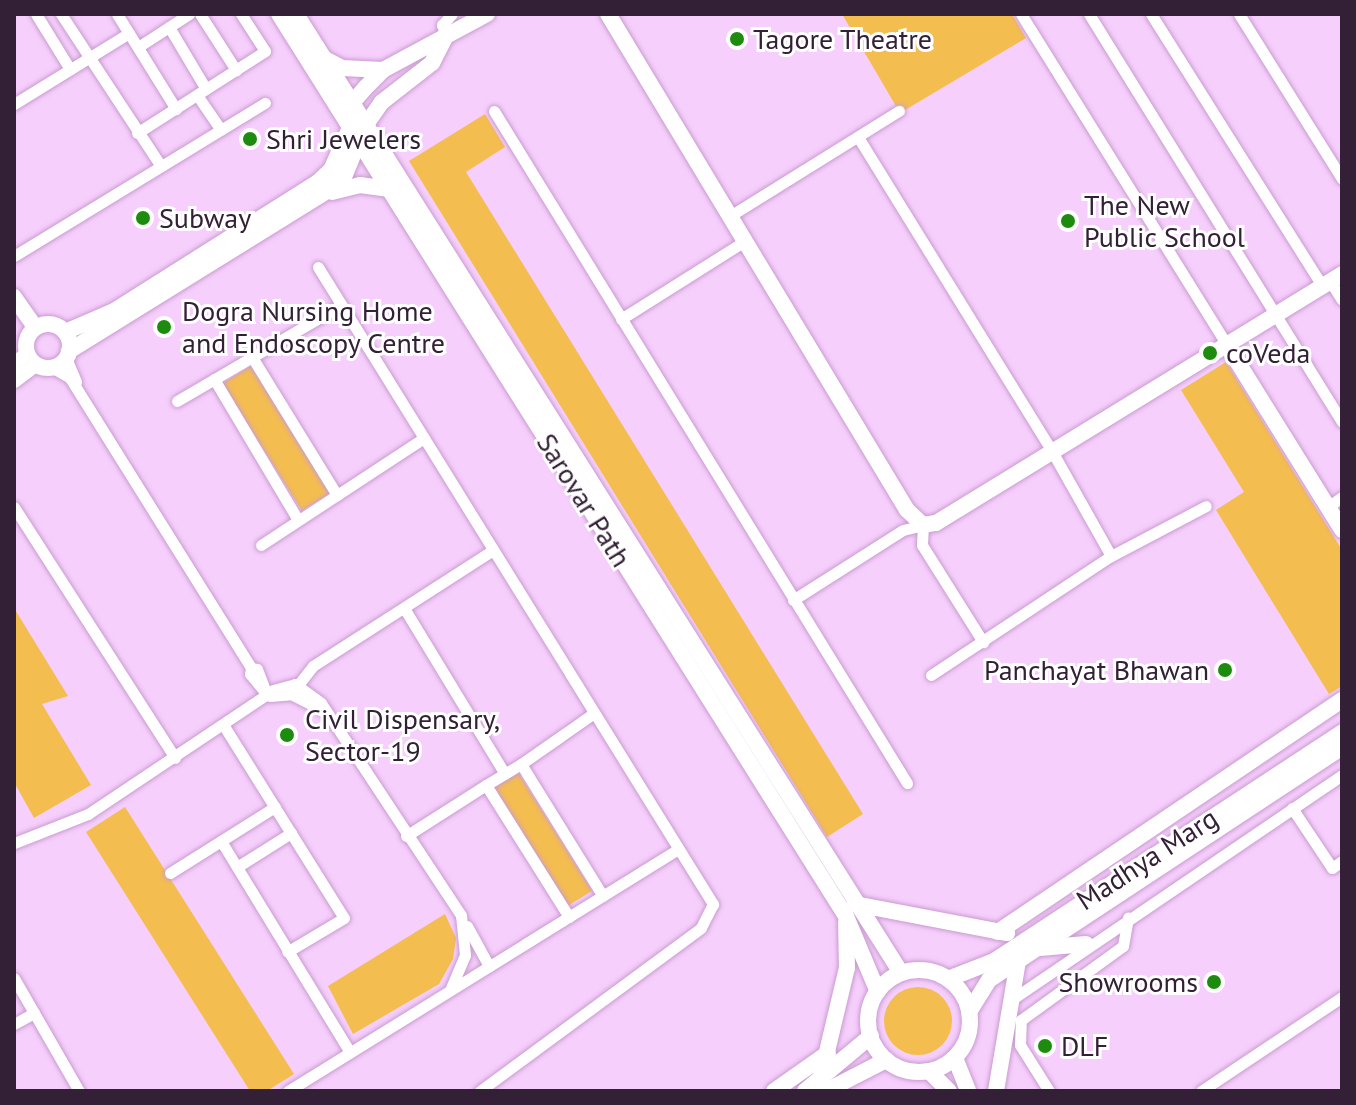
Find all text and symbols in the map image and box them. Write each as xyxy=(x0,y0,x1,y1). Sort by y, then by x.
place label: Tagore Theatre xyxy=(753,22,933,56)
marker: Tagore Theatre xyxy=(728,30,746,48)
place label: Shri Jewelers xyxy=(266,122,421,156)
marker: Shri Jewelers xyxy=(241,130,259,148)
place label: The New Public School xyxy=(1084,188,1246,254)
place label: Subway xyxy=(159,201,251,235)
marker: Subway xyxy=(134,209,152,227)
marker: The New Public School xyxy=(1059,212,1077,230)
place label: Dogra Nursing Home and Endoscopy Centre xyxy=(182,294,446,360)
marker: Dogra Nursing Home and Endoscopy Centre xyxy=(153,316,175,338)
place label: coVeda xyxy=(1226,336,1310,370)
marker: coVeda xyxy=(1201,344,1219,362)
street label: Sarovar Path xyxy=(530,427,638,573)
place label: Panchayat Bhawan xyxy=(984,653,1209,687)
marker: Panchayat Bhawan xyxy=(1216,661,1234,679)
place label: Civil Dispensary, Sector-19 xyxy=(305,702,500,768)
marker: Civil Dispensary, Sector-19 xyxy=(276,724,298,746)
street label: Madhya Marg xyxy=(1070,801,1224,917)
place label: Showrooms xyxy=(1058,965,1198,999)
marker: Showrooms xyxy=(1205,973,1223,991)
place label: DLF xyxy=(1061,1029,1108,1063)
marker: DLF xyxy=(1036,1037,1054,1055)

